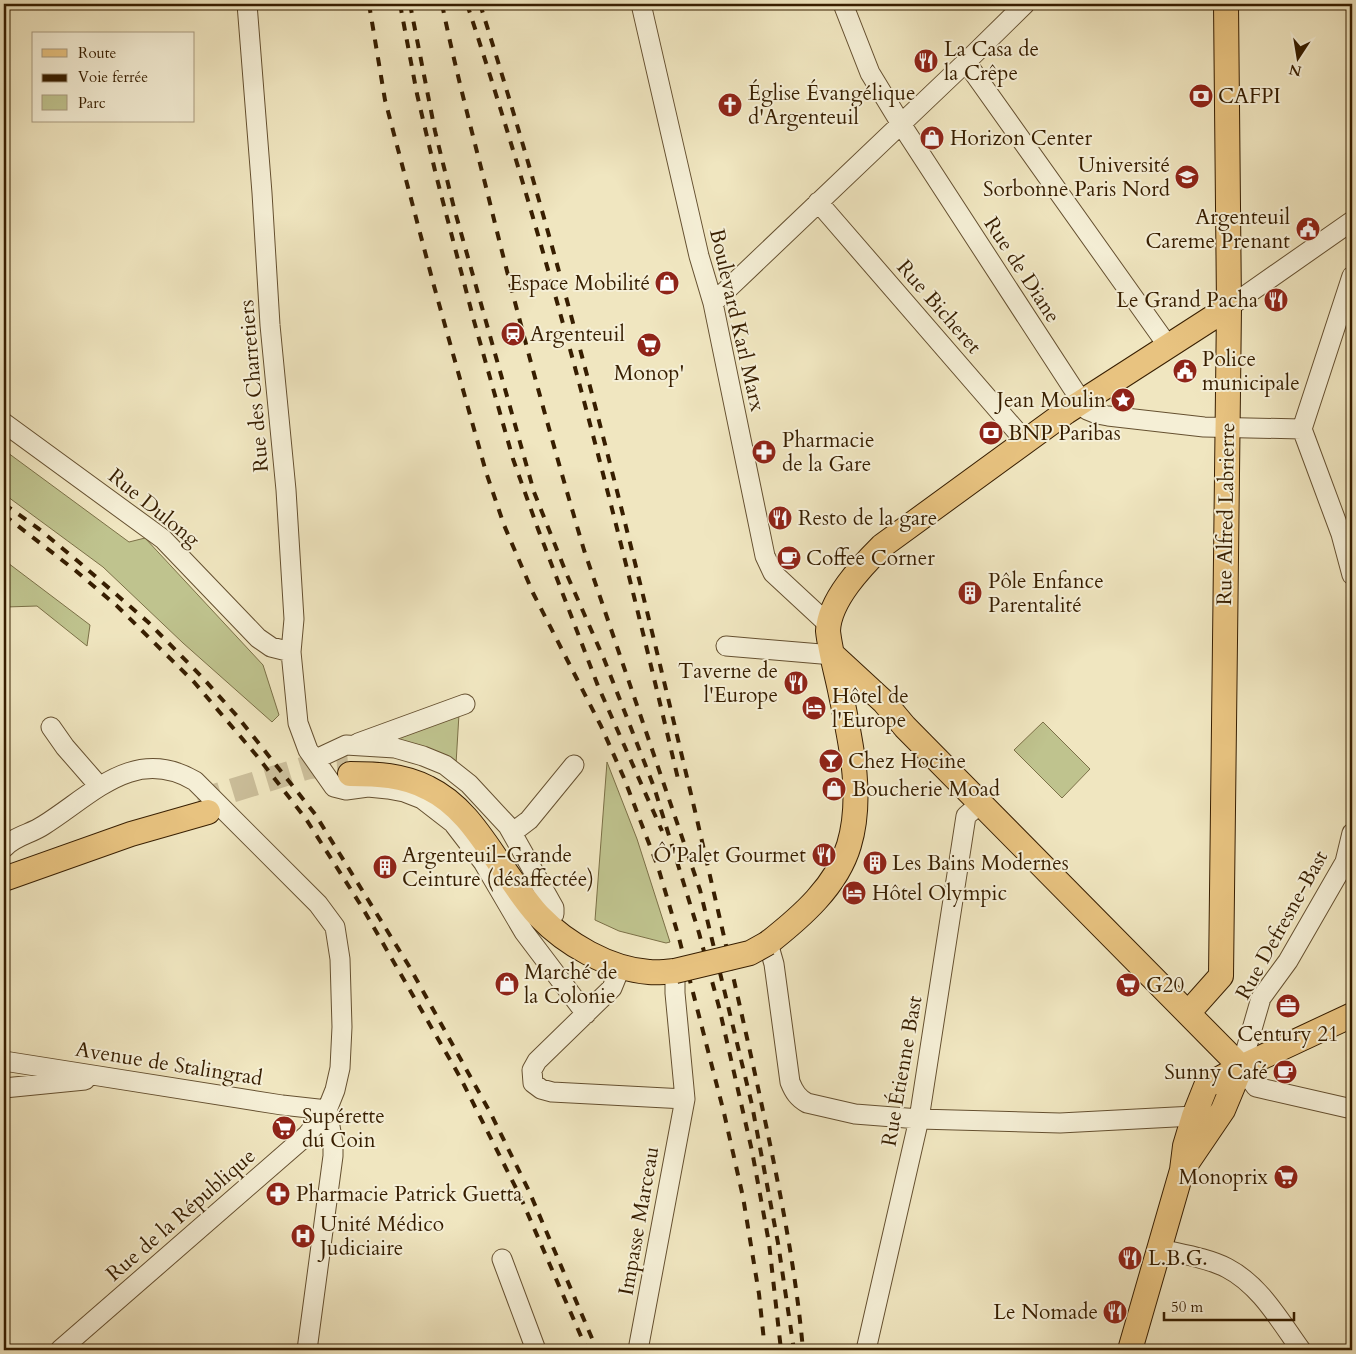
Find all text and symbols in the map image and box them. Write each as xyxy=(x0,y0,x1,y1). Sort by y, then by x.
legend xyxy=(32,32,195,122)
north arrow xyxy=(1274,32,1324,82)
place label: La Casa de la Crêpe xyxy=(944,35,1039,88)
text: Route xyxy=(78,43,116,63)
restaurant icon: La Casa de la Crêpe xyxy=(913,48,939,74)
text: N xyxy=(1287,60,1303,81)
text: Voie ferrée xyxy=(78,67,148,87)
place label: Église Évangélique d'Argenteuil xyxy=(748,79,916,132)
place label: CAFPI xyxy=(1218,82,1281,111)
bank icon: CAFPI xyxy=(1188,83,1214,109)
church icon: Église Évangélique d'Argenteuil xyxy=(717,92,743,118)
text: Parc xyxy=(78,93,106,113)
place label: Horizon Center xyxy=(950,124,1092,153)
shop icon: Horizon Center xyxy=(919,125,945,151)
place label: Université Sorbonne Paris Nord xyxy=(983,151,1170,204)
school or university icon: Université Sorbonne Paris Nord xyxy=(1174,164,1200,190)
place label: Argenteuil Careme Prenant xyxy=(1146,203,1290,256)
street label: Rue de Diane xyxy=(977,211,1067,329)
public building icon: Argenteuil Careme Prenant xyxy=(1295,216,1321,242)
street label: Boulevard Karl Marx xyxy=(702,226,772,415)
street label: Rue Bicheret xyxy=(890,254,988,361)
place label: Espace Mobilité xyxy=(509,269,650,298)
shop icon: Espace Mobilité xyxy=(654,270,680,296)
place label: Le Grand Pacha xyxy=(1116,286,1258,315)
restaurant icon: Le Grand Pacha xyxy=(1263,287,1289,313)
street label: Rue des Charretiers xyxy=(232,299,276,473)
place label: Argenteuil xyxy=(530,320,625,349)
station icon: Argenteuil xyxy=(500,321,526,347)
supermarket icon: Monop' xyxy=(636,332,662,358)
place label: Police municipale xyxy=(1202,345,1300,398)
public building icon: Police municipale xyxy=(1172,358,1198,384)
place label: Monop' xyxy=(614,359,684,388)
place label: Jean Moulin xyxy=(994,386,1106,415)
place icon: Jean Moulin xyxy=(1110,387,1136,413)
place label: BNP Paribas xyxy=(1008,419,1121,448)
bank icon: BNP Paribas xyxy=(978,420,1004,446)
street label: Rue Alfred Labrierre xyxy=(1210,422,1242,606)
place label: Pharmacie de la Gare xyxy=(782,426,875,479)
pharmacy icon: Pharmacie de la Gare xyxy=(751,439,777,465)
street label: Rue Dulong xyxy=(102,462,206,554)
place label: Resto de la gare xyxy=(798,504,937,533)
restaurant icon: Resto de la gare xyxy=(767,505,793,531)
place label: Coffee Corner xyxy=(806,544,935,573)
cafe icon: Coffee Corner xyxy=(776,545,802,571)
place label: Pôle Enfance Parentalité xyxy=(988,567,1104,620)
building icon: Pôle Enfance Parentalité xyxy=(957,580,983,606)
place label: Taverne de l'Europe xyxy=(678,657,778,710)
restaurant icon: Taverne de l'Europe xyxy=(783,670,809,696)
place label: Hôtel de l'Europe xyxy=(832,682,909,735)
hotel icon: Hôtel de l'Europe xyxy=(801,695,827,721)
place label: Chez Hocine xyxy=(848,747,966,776)
bar icon: Chez Hocine xyxy=(818,748,844,774)
place label: Boucherie Moad xyxy=(852,775,1000,804)
shop icon: Boucherie Moad xyxy=(821,776,847,802)
place label: Argenteuil-Grande Ceinture (désaffectée) xyxy=(402,841,594,894)
place label: Ô'Palet Gourmet xyxy=(653,841,806,870)
restaurant icon: Ô'Palet Gourmet xyxy=(811,842,837,868)
street label: Rue Defresne-Bast xyxy=(1229,845,1335,1005)
place label: Les Bains Modernes xyxy=(892,849,1069,878)
building icon: Les Bains Modernes xyxy=(862,850,888,876)
building icon: Argenteuil-Grande Ceinture (désaffectée) xyxy=(372,854,398,880)
place label: Hôtel Olympic xyxy=(872,879,1007,908)
hotel icon: Hôtel Olympic xyxy=(841,880,867,906)
place label: Marché de la Colonie xyxy=(524,958,618,1011)
shop icon: Marché de la Colonie xyxy=(494,971,520,997)
place label: G20 xyxy=(1146,971,1184,1000)
supermarket icon: G20 xyxy=(1115,972,1141,998)
street label: Rue Étienne Bast xyxy=(874,993,930,1149)
office icon: Century 21 xyxy=(1275,993,1301,1019)
place label: Century 21 xyxy=(1237,1020,1339,1049)
street label: Avenue de Stalingrad xyxy=(73,1035,265,1093)
place label: Sunny Café xyxy=(1164,1058,1268,1087)
cafe icon: Sunny Café xyxy=(1272,1059,1298,1085)
place label: Supérette du Coin xyxy=(302,1102,385,1155)
supermarket icon: Supérette du Coin xyxy=(271,1115,297,1141)
street label: Rue de la République xyxy=(100,1142,262,1288)
street label: Impasse Marceau xyxy=(612,1144,666,1298)
place label: Monoprix xyxy=(1178,1163,1269,1192)
supermarket icon: Monoprix xyxy=(1273,1164,1299,1190)
place label: Pharmacie Patrick Guetta xyxy=(296,1180,522,1209)
pharmacy icon: Pharmacie Patrick Guetta xyxy=(265,1181,291,1207)
place label: Unité Médico Judiciaire xyxy=(317,1210,444,1263)
hospital icon: Unité Médico Judiciaire xyxy=(290,1223,316,1249)
place label: L.B.G. xyxy=(1148,1244,1208,1273)
restaurant icon: L.B.G. xyxy=(1117,1245,1143,1271)
scale bar xyxy=(1164,1289,1294,1321)
text: 50 m xyxy=(1171,1297,1203,1317)
place label: Le Nomade xyxy=(993,1298,1098,1327)
restaurant icon: Le Nomade xyxy=(1102,1299,1128,1325)

